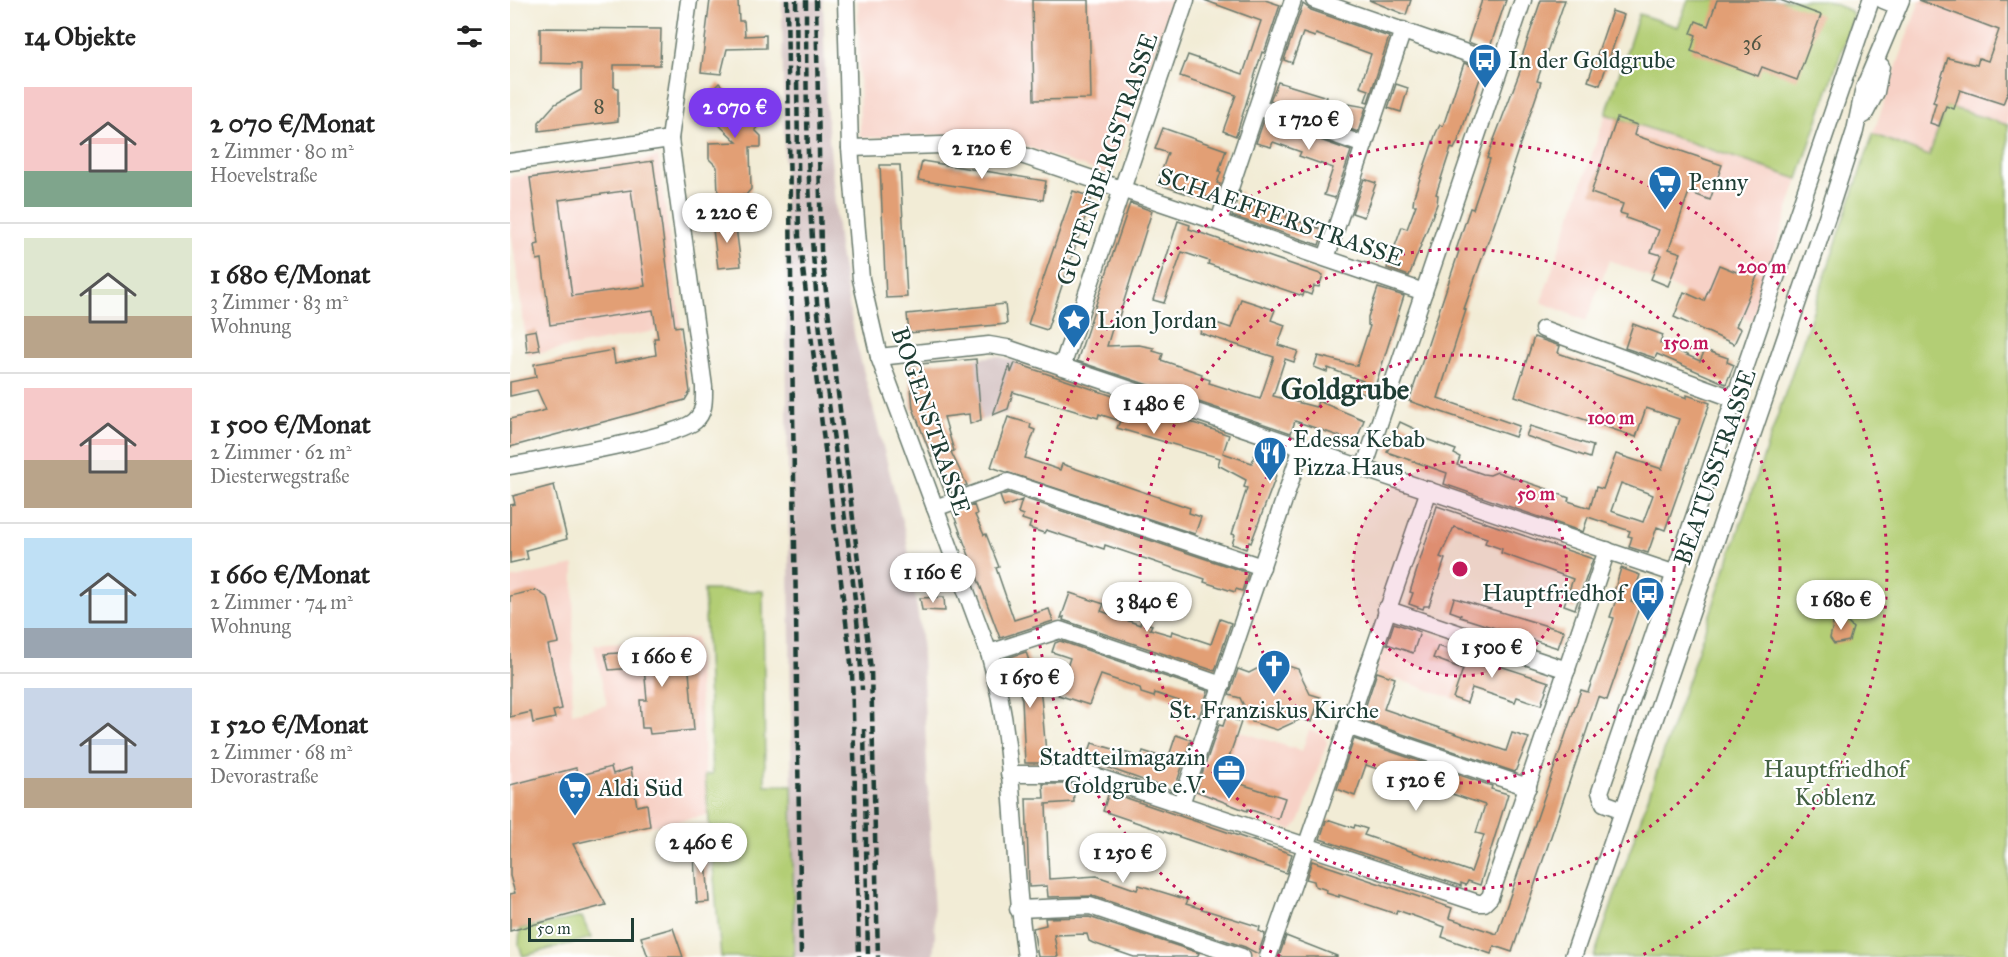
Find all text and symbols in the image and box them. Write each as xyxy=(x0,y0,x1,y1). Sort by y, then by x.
text: 14 Objekte xyxy=(24,20,136,52)
icon: filters xyxy=(453,20,486,53)
street label: GUTENBERGSTRASSE xyxy=(1050,29,1164,289)
house number: 36 xyxy=(1742,30,1763,56)
bus stop icon: In der Goldgrube xyxy=(1467,42,1503,89)
place label: In der Goldgrube xyxy=(1508,45,1676,75)
pin: 2 070 € xyxy=(680,88,790,139)
house number: 8 xyxy=(593,93,605,119)
text: 2 070 € xyxy=(703,95,767,119)
pin: 1 720 € xyxy=(1254,100,1364,151)
text: 2 070 €/Monat xyxy=(210,107,375,139)
text: 1 720 € xyxy=(1279,107,1339,131)
icon: home xyxy=(72,111,144,183)
pin: 2 120 € xyxy=(927,129,1037,180)
text: 2 120 € xyxy=(952,136,1012,160)
text: 2 Zimmer · 80 m² xyxy=(210,139,354,163)
street label: SCHAEFFERSTRASSE xyxy=(1154,161,1408,273)
text: Hoevelstraße xyxy=(210,163,318,187)
supermarket icon: Penny xyxy=(1647,164,1683,211)
place label: Penny xyxy=(1688,167,1749,197)
pin: 2 220 € xyxy=(672,193,782,244)
text: 2 220 € xyxy=(696,200,758,224)
text: 200 m xyxy=(1738,256,1787,278)
text: 1 680 €/Monat xyxy=(210,258,371,290)
icon: home xyxy=(72,262,144,334)
text: 3 Zimmer · 83 m² xyxy=(210,290,348,314)
place icon: Lion Jordan xyxy=(1056,302,1092,349)
place label: Lion Jordan xyxy=(1097,305,1217,335)
text: Wohnung xyxy=(210,314,291,338)
street label: BOGENSTRASSE xyxy=(885,323,977,519)
text: 150 m xyxy=(1664,332,1709,354)
street label: BEATUSSTRASSE xyxy=(1667,365,1763,569)
district label: Goldgrube xyxy=(1281,371,1410,407)
pin: 1 480 € xyxy=(1099,384,1209,435)
text: 1 480 € xyxy=(1123,391,1185,415)
text: 100 m xyxy=(1588,407,1635,429)
text: 1 500 €/Monat xyxy=(210,408,371,440)
icon: home xyxy=(72,412,144,484)
place label: Edessa Kebab Pizza Haus xyxy=(1293,424,1425,482)
restaurant icon: Edessa Kebab Pizza Haus xyxy=(1252,435,1288,482)
text: 2 Zimmer · 62 m² xyxy=(210,440,352,464)
text: Diesterwegstraße xyxy=(210,464,349,488)
text: 50 m xyxy=(1517,483,1556,505)
pin: 1 160 € xyxy=(878,553,988,604)
text: 1 660 €/Monat xyxy=(210,558,370,590)
centre of rings xyxy=(1450,559,1470,579)
text: 1 160 € xyxy=(904,560,962,584)
icon: home xyxy=(72,562,144,634)
bus stop icon: Hauptfriedhof xyxy=(1630,575,1666,622)
place label: Hauptfriedhof xyxy=(1482,578,1629,608)
pin: 1 680 € xyxy=(1786,580,1896,631)
pin: 3 840 € xyxy=(1092,582,1202,633)
text: 1 680 € xyxy=(1810,587,1872,611)
text: 3 840 € xyxy=(1116,589,1178,613)
text: 2 Zimmer · 74 m² xyxy=(210,590,353,614)
text: Wohnung xyxy=(210,614,291,638)
pin: 1 500 € xyxy=(1437,628,1547,679)
text: 1 500 € xyxy=(1461,635,1523,659)
pin: 1 660 € xyxy=(607,637,717,688)
text: 1 660 € xyxy=(632,644,692,668)
church icon: St. Franziskus Kirche xyxy=(1256,648,1292,695)
pin: 1 650 € xyxy=(975,658,1085,709)
text: 1 650 € xyxy=(1000,665,1060,689)
place label: St. Franziskus Kirche xyxy=(1169,695,1379,725)
text: 1 520 €/Monat xyxy=(210,708,368,740)
icon: home xyxy=(72,712,144,784)
text: 2 Zimmer · 68 m² xyxy=(210,740,352,764)
place label: Stadtteilmagazin Goldgrube e.V. xyxy=(1039,742,1206,800)
office icon: Stadtteilmagazin Goldgrube e.V. xyxy=(1211,753,1247,800)
park label: Hauptfriedhof Koblenz xyxy=(1763,754,1911,812)
pin: 1 520 € xyxy=(1361,761,1471,812)
text: Devorastraße xyxy=(210,764,319,788)
text: 1 520 € xyxy=(1386,768,1446,792)
supermarket icon: Aldi Süd xyxy=(557,770,593,817)
place label: Aldi Süd xyxy=(597,773,683,803)
pin: 2 460 € xyxy=(646,823,756,874)
text: 2 460 € xyxy=(669,830,733,854)
pin: 1 250 € xyxy=(1068,833,1178,884)
text: 1 250 € xyxy=(1093,840,1153,864)
scale bar xyxy=(528,915,634,942)
text: 50 m xyxy=(537,919,571,938)

